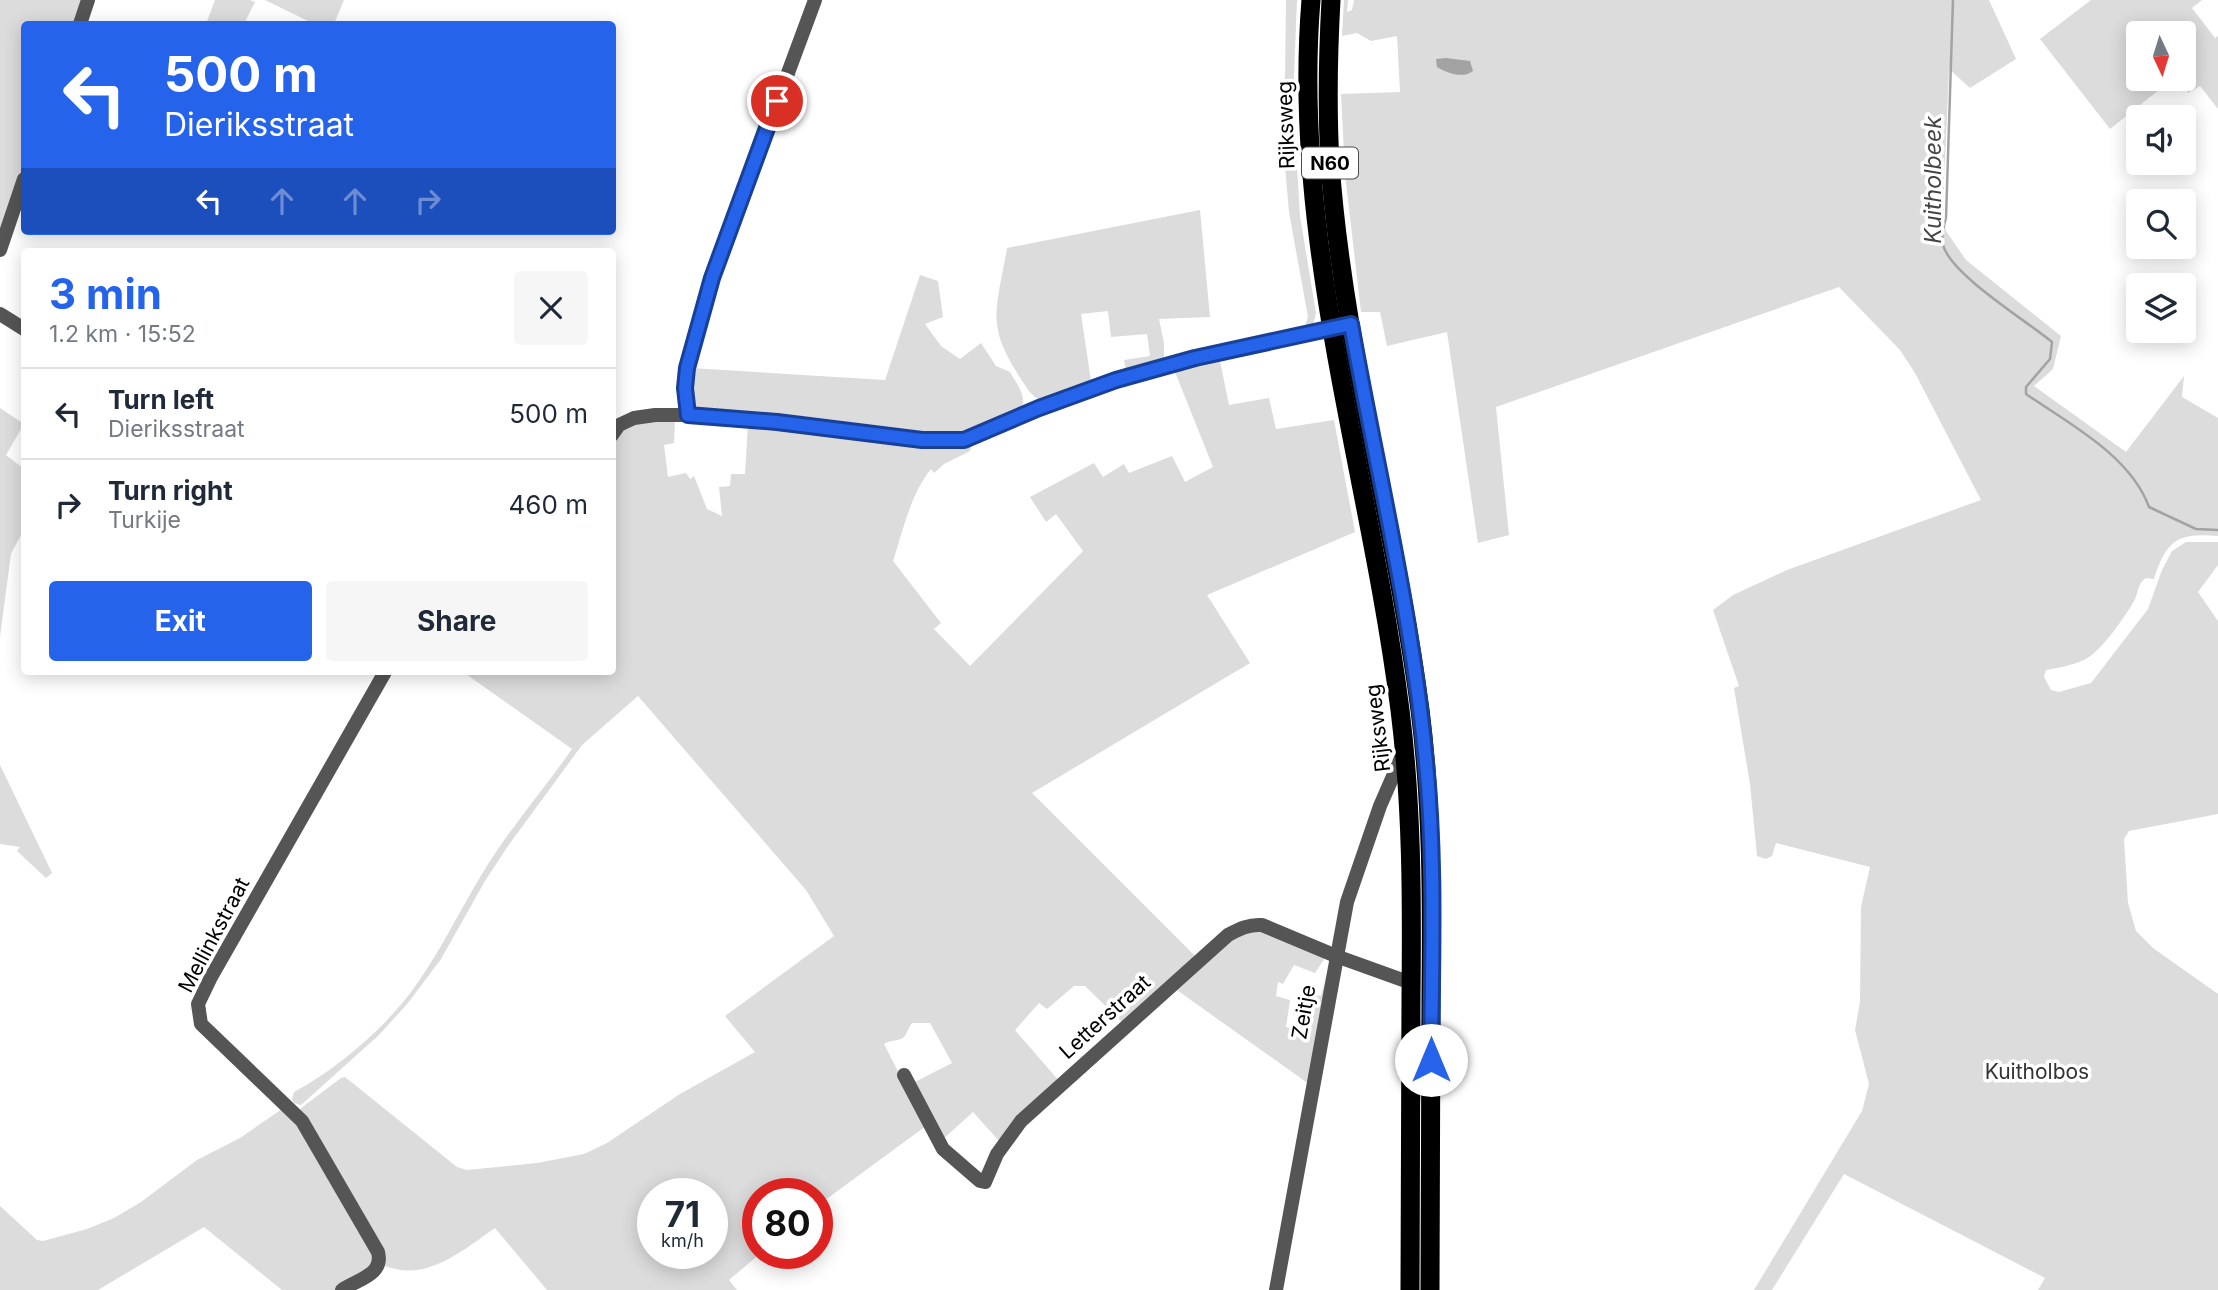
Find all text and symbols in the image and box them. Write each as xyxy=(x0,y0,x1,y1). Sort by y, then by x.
north arrow xyxy=(2126,21,2196,91)
map controls xyxy=(2126,21,2196,343)
text: 500 m xyxy=(164,45,318,104)
icon: left xyxy=(49,49,140,140)
pin xyxy=(747,71,807,131)
street label: Rijksweg xyxy=(1271,80,1300,170)
icon: arrive xyxy=(758,82,796,120)
text: Dieriksstraat xyxy=(164,105,354,144)
button: sound xyxy=(2126,105,2196,175)
water label: Kuitholbeek xyxy=(1919,116,1947,244)
road number: N60 xyxy=(1302,148,1358,178)
icon: left xyxy=(190,182,228,220)
icon: ahead xyxy=(263,182,301,220)
icon: ahead xyxy=(336,182,374,220)
icon: right xyxy=(409,182,447,220)
button: search xyxy=(2126,189,2196,259)
text: 3 min xyxy=(49,268,162,319)
button: close xyxy=(514,271,588,345)
button: layers xyxy=(2126,273,2196,343)
text: 1.2 km · 15:52 xyxy=(49,320,196,348)
text: Turn left xyxy=(108,384,214,415)
icon: left xyxy=(49,395,87,433)
text: 500 m xyxy=(509,398,588,429)
text: Dieriksstraat xyxy=(108,415,245,443)
text: Turn right xyxy=(108,475,233,506)
icon: right xyxy=(49,486,87,524)
text: 460 m xyxy=(509,489,588,520)
text: Turkije xyxy=(108,506,181,534)
button: Exit xyxy=(49,581,312,661)
button: Share xyxy=(326,581,588,661)
street label: Rijksweg xyxy=(1360,683,1395,773)
street label: Mellinkstraat xyxy=(173,873,254,997)
street label: Letterstraat xyxy=(1054,969,1155,1064)
street label: Zeitje xyxy=(1286,983,1321,1041)
position arrow xyxy=(1394,1023,1468,1097)
park label: Kuitholbos xyxy=(1985,1059,2089,1084)
speed limit sign: 80 xyxy=(742,1178,833,1269)
text: 71 xyxy=(665,1193,700,1235)
text: km/h xyxy=(661,1230,704,1251)

